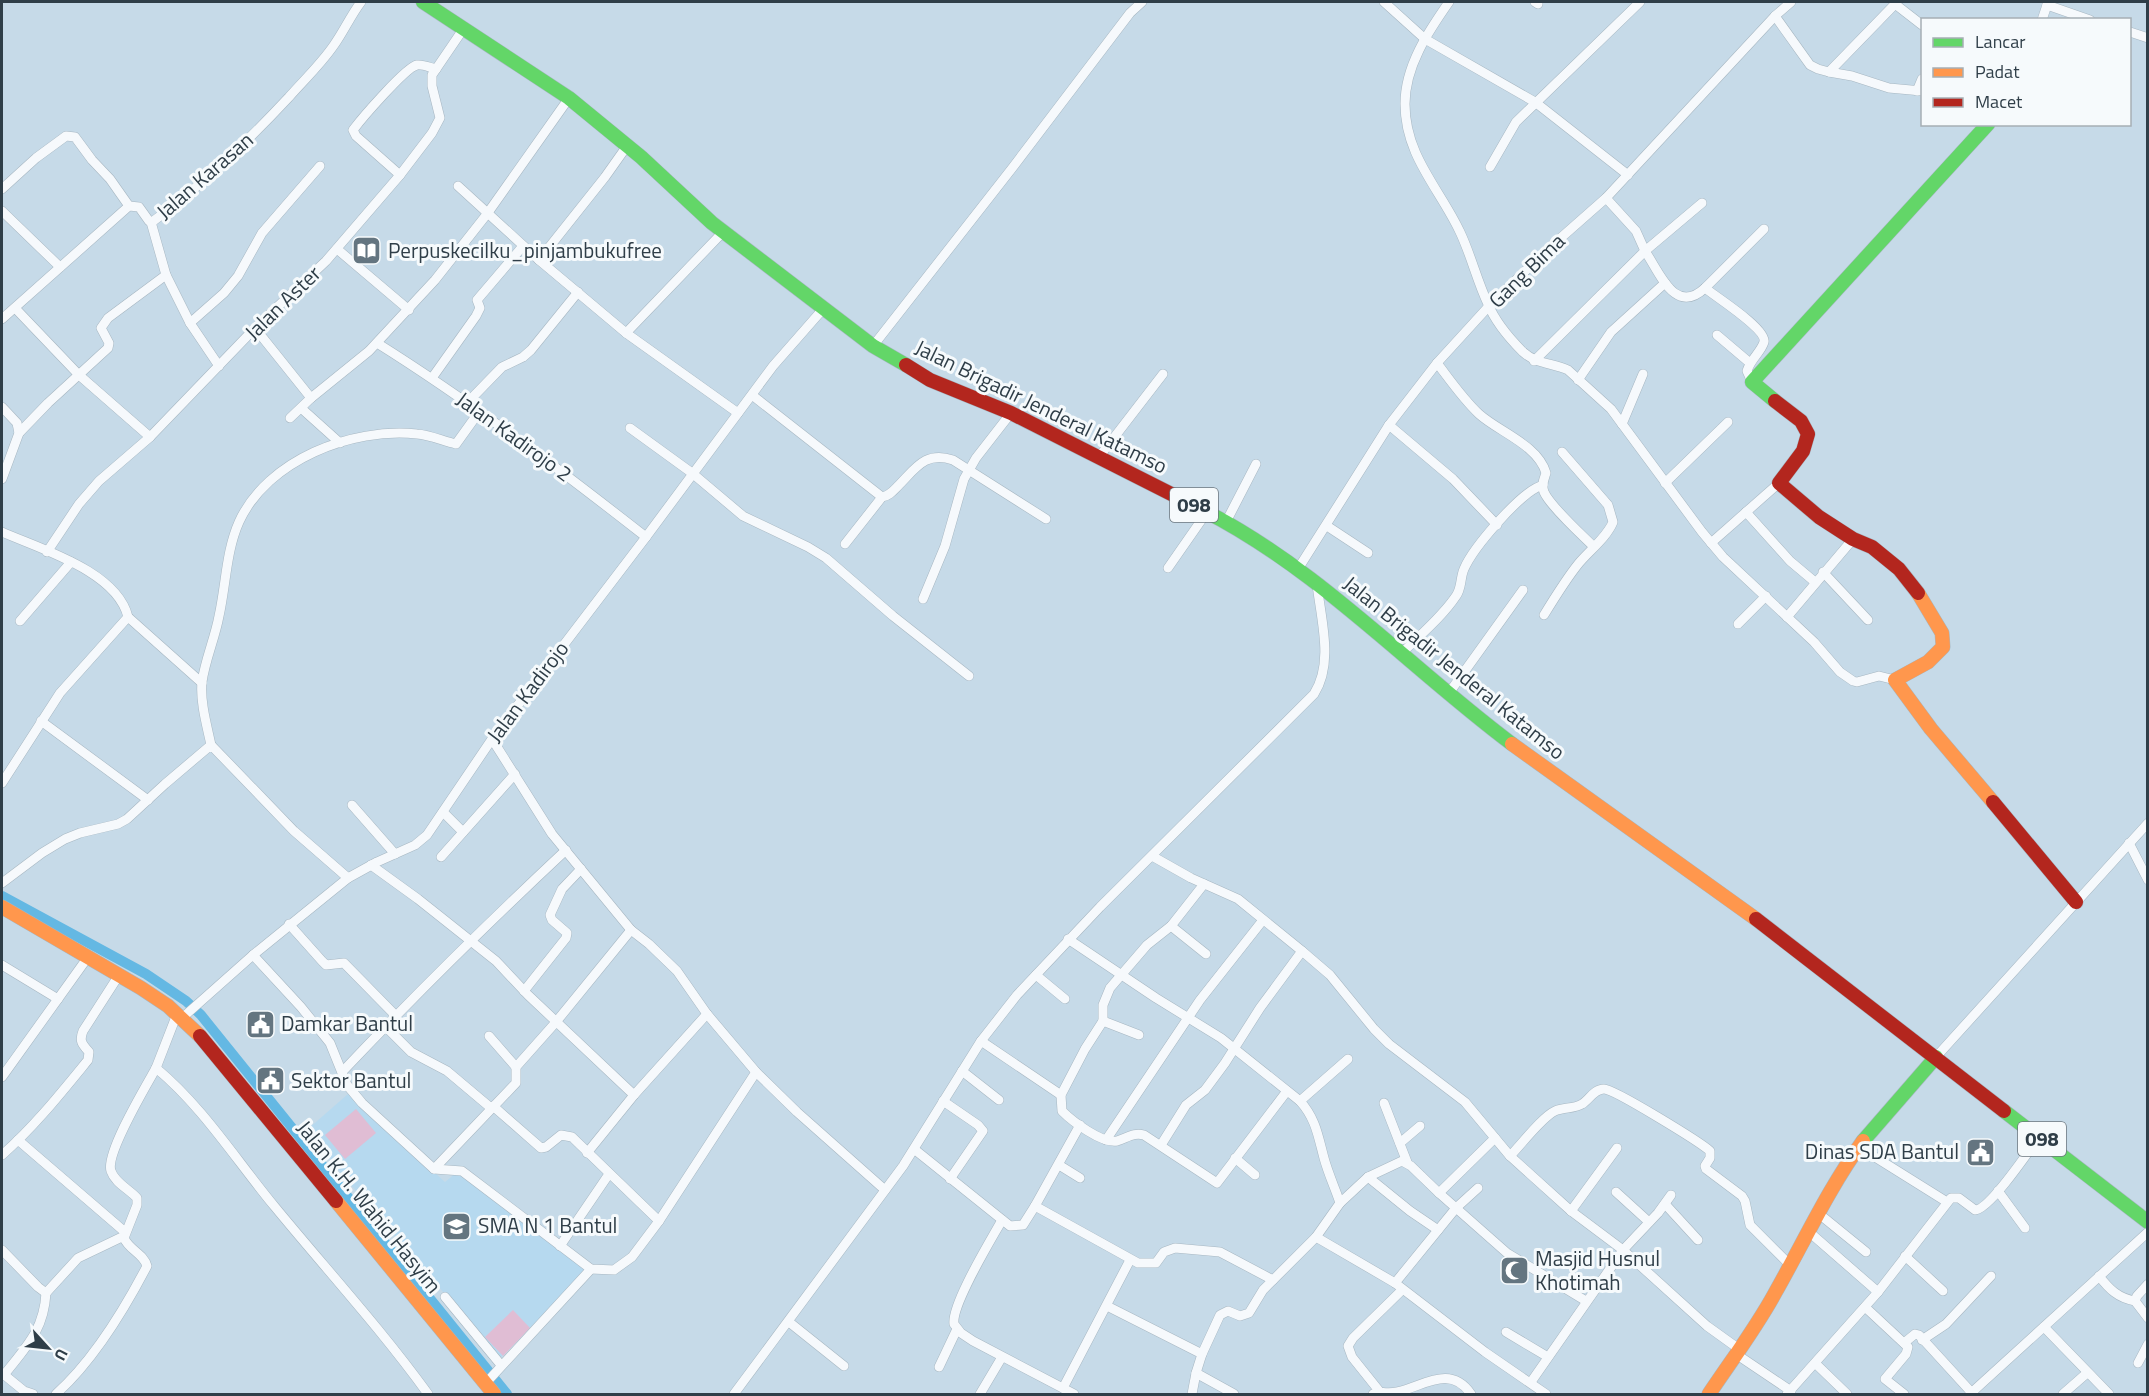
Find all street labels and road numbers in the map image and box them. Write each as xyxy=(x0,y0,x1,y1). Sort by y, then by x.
street label: Jalan Karasan xyxy=(149,124,260,227)
street label: Gang Bima xyxy=(1481,225,1572,315)
street label: Jalan Aster xyxy=(237,258,328,347)
street label: Jalan Brigadir Jenderal Katamso xyxy=(910,331,1173,481)
street label: Jalan Kadirojo 2 xyxy=(450,383,579,489)
road number: 098 xyxy=(1170,488,1218,522)
street label: Jalan Brigadir Jenderal Katamso xyxy=(1337,568,1572,767)
street label: Jalan Kadirojo xyxy=(478,634,576,749)
street label: Jalan K.H. Wahid Hasyim xyxy=(290,1113,450,1300)
road number: 098 xyxy=(2018,1122,2066,1156)

